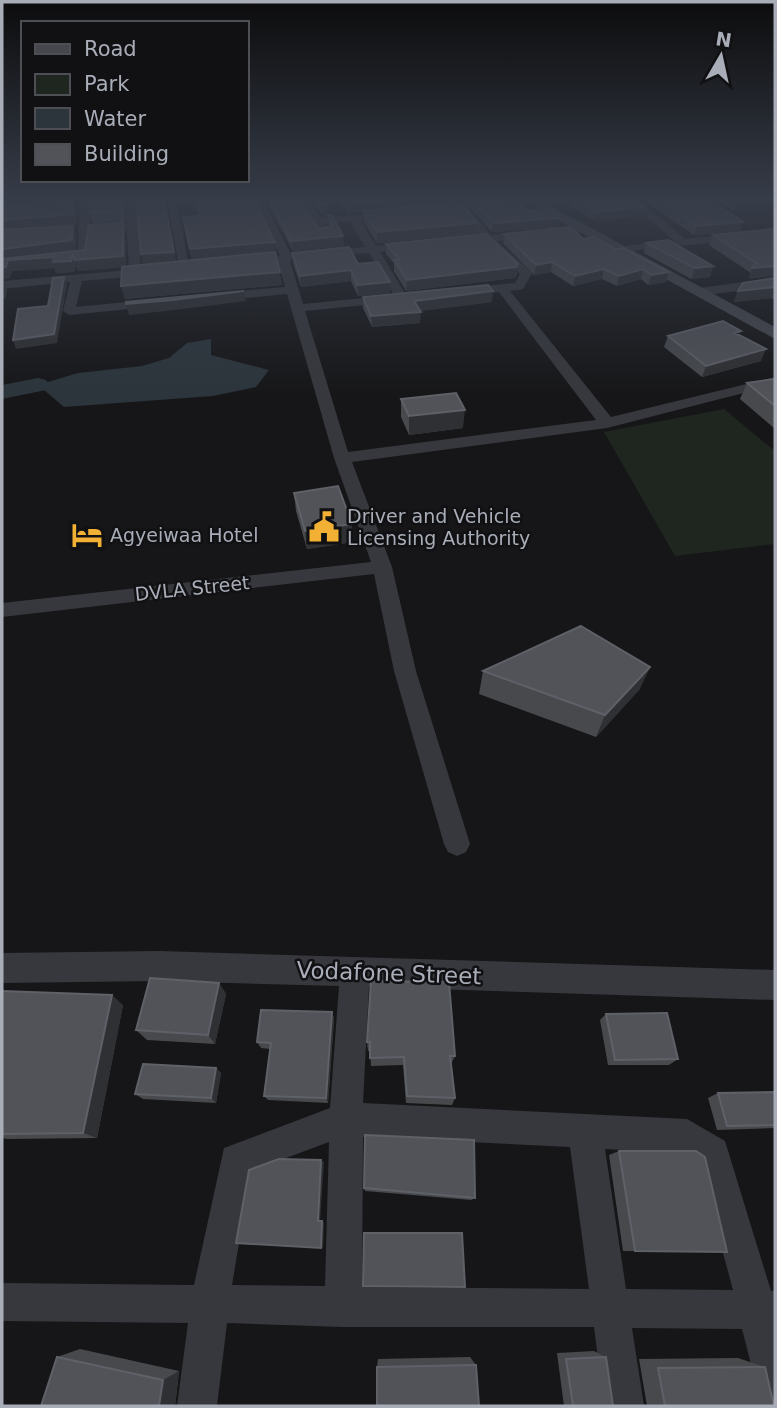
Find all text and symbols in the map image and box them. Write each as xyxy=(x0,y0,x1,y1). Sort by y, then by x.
legend xyxy=(21,21,248,182)
north arrow xyxy=(686,21,756,91)
text: N xyxy=(714,27,733,51)
text: Road xyxy=(84,37,137,61)
text: Park xyxy=(84,72,130,96)
text: Water xyxy=(84,107,146,131)
text: Building xyxy=(84,142,169,166)
place label: Driver and Vehicle Licensing Authority xyxy=(347,505,530,549)
public building icon: Driver and Vehicle Licensing Authority xyxy=(307,510,341,544)
hotel icon: Agyeiwaa Hotel xyxy=(70,518,104,552)
place label: Agyeiwaa Hotel xyxy=(110,524,258,546)
street label: DVLA Street xyxy=(134,571,250,605)
street label: Vodafone Street xyxy=(296,957,482,989)

